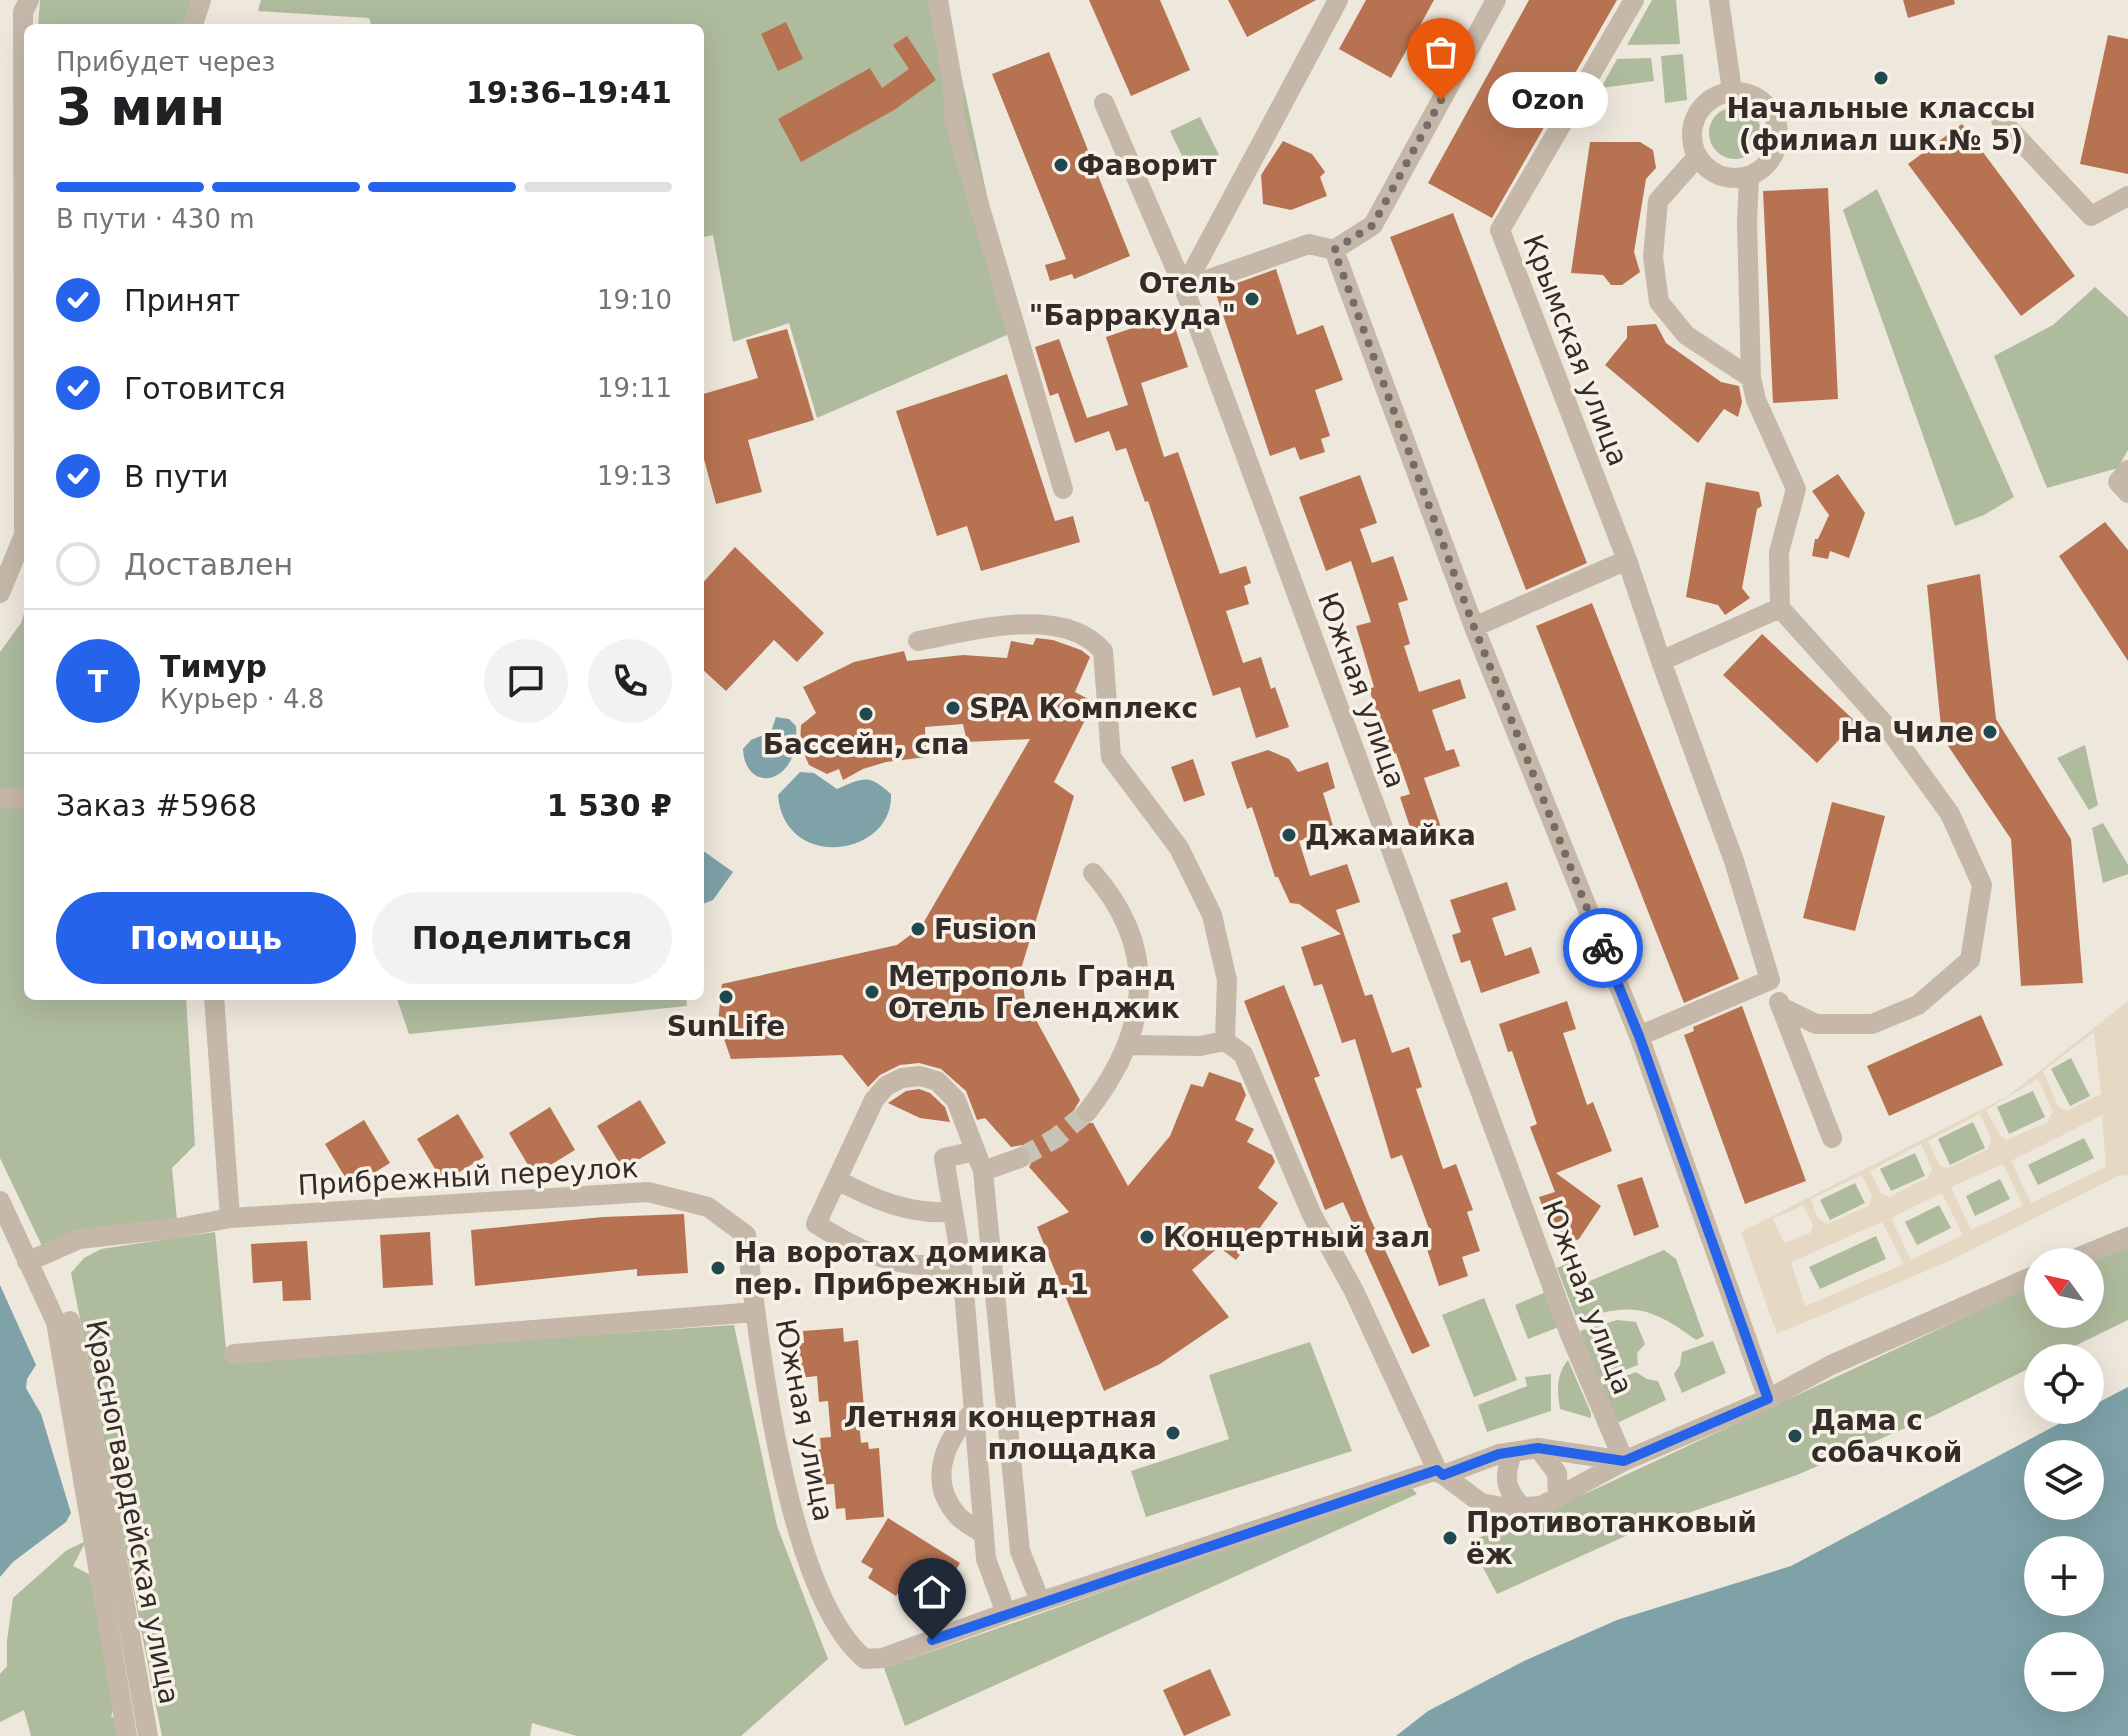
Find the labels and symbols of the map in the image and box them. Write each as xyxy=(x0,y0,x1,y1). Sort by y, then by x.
pin xyxy=(1407,18,1475,100)
marker: Начальные классы (филиал шк.№ 5) xyxy=(1872,69,1890,87)
callout: Ozon xyxy=(1489,72,1609,128)
place label: Начальные классы (филиал шк.№ 5) xyxy=(1727,92,2035,157)
place label: Фаворит xyxy=(1077,149,1217,182)
marker: Фаворит xyxy=(1052,156,1070,174)
street label: Крымская улица xyxy=(1516,230,1635,470)
place label: Отель "Барракуда" xyxy=(1029,267,1236,332)
marker: Отель "Барракуда" xyxy=(1243,290,1261,308)
street label: Южная улица xyxy=(1311,588,1412,792)
place label: SPA Комплекс xyxy=(969,692,1198,725)
marker: SPA Комплекс xyxy=(944,699,962,717)
marker: Бассейн, спа xyxy=(857,705,875,723)
place label: На Чиле xyxy=(1840,716,1974,749)
marker: На Чиле xyxy=(1981,723,1999,741)
place label: Бассейн, спа xyxy=(763,728,969,761)
place label: Джамайка xyxy=(1305,819,1476,852)
marker: Джамайка xyxy=(1280,826,1298,844)
courier xyxy=(1563,908,1643,988)
place label: Fusion xyxy=(934,913,1037,946)
marker: Fusion xyxy=(909,920,927,938)
place label: Метрополь Гранд Отель Геленджик xyxy=(888,960,1180,1025)
marker: Метрополь Гранд Отель Геленджик xyxy=(863,983,881,1001)
marker: SunLife xyxy=(717,988,735,1006)
place label: SunLife xyxy=(667,1010,785,1043)
street label: Прибрежный переулок xyxy=(297,1151,639,1202)
street label: Южная улица xyxy=(1535,1195,1640,1399)
place label: Концертный зал xyxy=(1163,1221,1430,1254)
marker: Концертный зал xyxy=(1138,1228,1156,1246)
place label: На воротах домика пер. Прибрежный д.1 xyxy=(734,1236,1089,1301)
north arrow xyxy=(2024,1248,2104,1328)
marker: На воротах домика пер. Прибрежный д.1 xyxy=(709,1259,727,1277)
street label: Южная улица xyxy=(769,1316,840,1524)
street label: Красногвардейская улица xyxy=(79,1317,186,1707)
place label: Летняя концертная площадка xyxy=(844,1401,1157,1466)
place label: Дама с собачкой xyxy=(1811,1404,1962,1469)
marker: Летняя концертная площадка xyxy=(1164,1424,1182,1442)
marker: Дама с собачкой xyxy=(1786,1427,1804,1445)
place label: Противотанковый ёж xyxy=(1466,1506,1757,1571)
marker: Противотанковый ёж xyxy=(1441,1529,1459,1547)
pin xyxy=(898,1558,966,1640)

